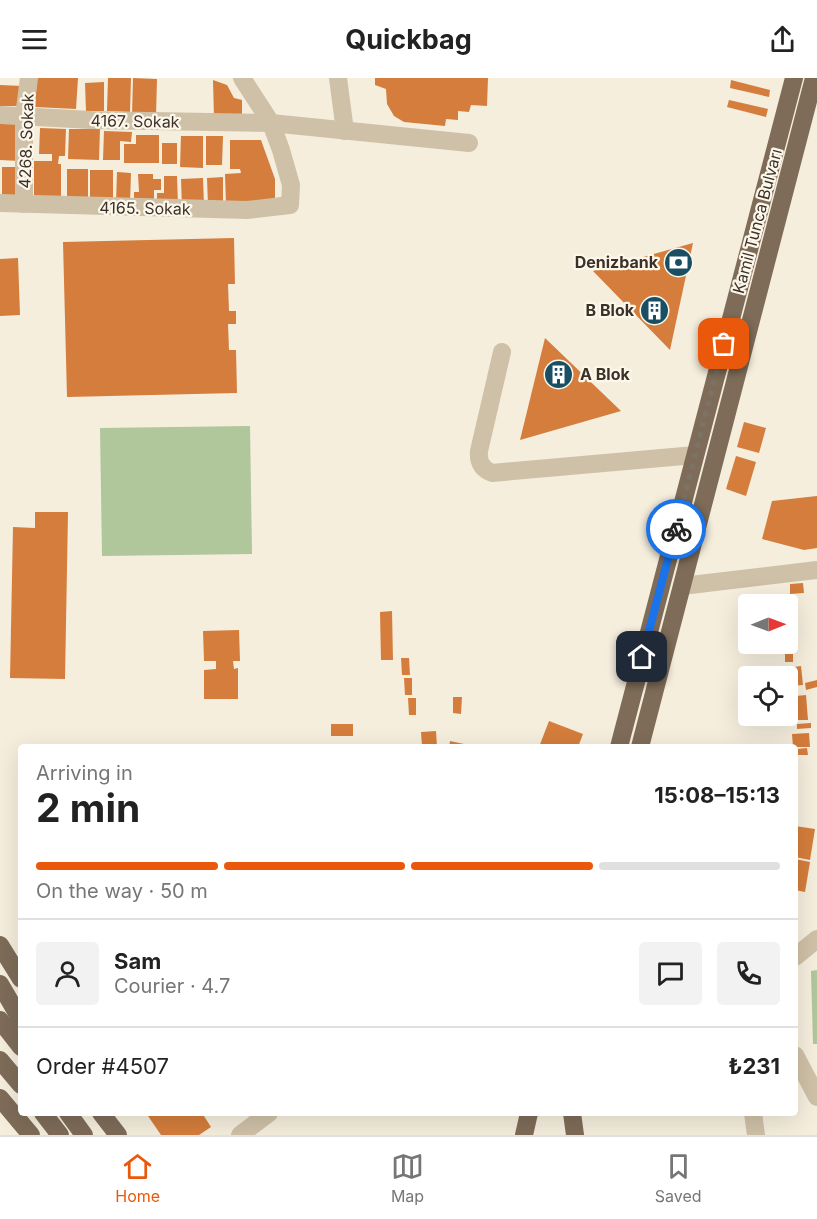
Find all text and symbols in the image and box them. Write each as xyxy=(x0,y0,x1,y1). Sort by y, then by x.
icon: menu xyxy=(18,23,51,56)
text: Quickbag xyxy=(345,23,472,56)
icon: share xyxy=(766,23,799,56)
street label: 4268. Sokak xyxy=(14,93,38,189)
street label: 4167. Sokak xyxy=(90,110,180,132)
street label: Kamil Tunca Bulvarı xyxy=(728,147,786,295)
street label: 4165. Sokak xyxy=(99,197,191,219)
bank icon: Denizbank xyxy=(663,246,695,278)
place label: Denizbank xyxy=(575,252,659,272)
building icon: B Blok xyxy=(639,294,671,326)
place label: B Blok xyxy=(586,300,635,320)
pin xyxy=(698,318,749,369)
icon: bag xyxy=(707,327,740,360)
building icon: A Blok xyxy=(543,358,575,390)
place label: A Blok xyxy=(580,364,630,384)
courier xyxy=(646,499,706,559)
icon: bike xyxy=(660,513,693,546)
north arrow xyxy=(738,594,798,654)
map controls xyxy=(738,594,798,726)
pin xyxy=(616,631,667,682)
icon: home xyxy=(625,640,658,673)
button: locate xyxy=(738,666,798,726)
text: Arriving in xyxy=(36,761,133,785)
text: 15:08–15:13 xyxy=(654,782,780,808)
text: 2 min xyxy=(36,784,140,831)
text: On the way · 50 m xyxy=(36,879,208,903)
button: person xyxy=(36,942,99,1005)
button: chat xyxy=(639,942,702,1005)
button: phone xyxy=(717,942,780,1005)
text: Sam xyxy=(114,948,161,974)
text: Courier · 4.7 xyxy=(114,974,230,998)
text: Order #4507 xyxy=(36,1053,169,1079)
text: ₺231 xyxy=(728,1053,780,1079)
tab: Home xyxy=(115,1150,160,1206)
tab: Map xyxy=(391,1150,424,1206)
tab: Saved xyxy=(655,1150,702,1206)

